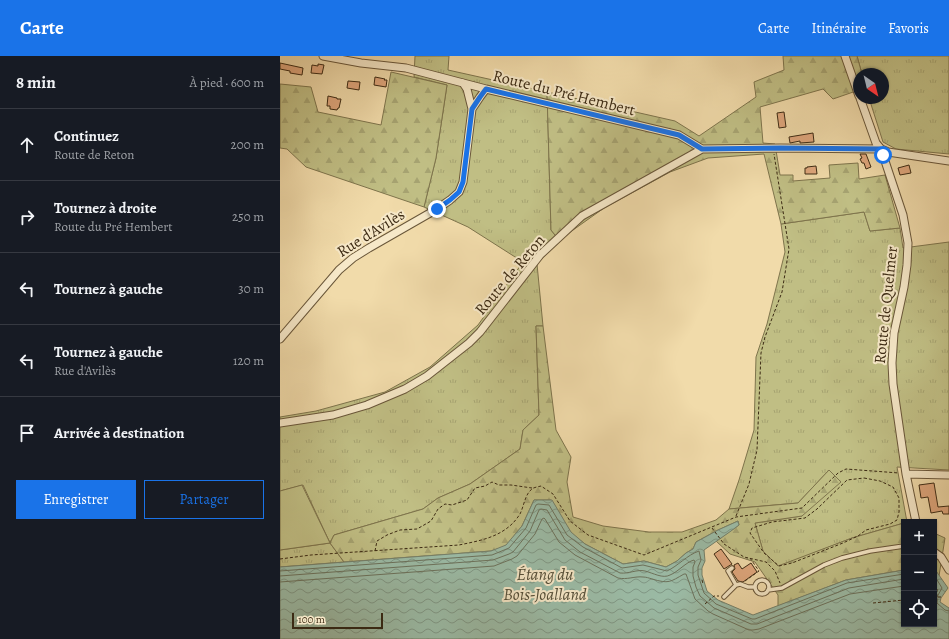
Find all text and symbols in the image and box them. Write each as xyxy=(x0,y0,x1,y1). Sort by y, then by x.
text: Carte xyxy=(20,15,64,41)
text: Carte xyxy=(758,19,789,38)
text: Itinéraire xyxy=(811,19,866,38)
text: Favoris xyxy=(888,19,929,38)
street label: Route du Pré Hembert xyxy=(491,65,637,121)
north arrow xyxy=(853,68,889,104)
text: 8 min xyxy=(16,71,56,94)
text: À pied · 600 m xyxy=(190,74,264,91)
text: Continuez xyxy=(54,126,119,146)
icon: ahead xyxy=(16,134,38,156)
text: 200 m xyxy=(231,136,264,153)
text: Route de Reton xyxy=(54,146,134,163)
route start xyxy=(874,146,892,164)
text: Tournez à droite xyxy=(54,198,157,218)
route end xyxy=(428,200,446,218)
street label: Rue d'Avilès xyxy=(333,203,409,263)
icon: right xyxy=(16,206,38,228)
text: 250 m xyxy=(232,208,264,225)
text: Route du Pré Hembert xyxy=(54,218,173,235)
street label: Route de Reton xyxy=(470,230,550,320)
street label: Route de Quelmer xyxy=(869,245,903,365)
icon: left xyxy=(16,278,38,300)
text: Tournez à gauche xyxy=(54,279,163,299)
text: 30 m xyxy=(238,280,264,297)
text: Tournez à gauche xyxy=(54,342,163,362)
icon: left xyxy=(16,350,38,372)
text: 120 m xyxy=(233,352,264,369)
text: Rue d'Avilès xyxy=(54,362,116,379)
icon: arrive xyxy=(16,422,38,444)
text: Arrivée à destination xyxy=(54,423,185,443)
button: Enregistrer xyxy=(16,480,136,519)
button: Partager xyxy=(144,480,264,519)
map controls xyxy=(901,519,937,627)
button: + xyxy=(901,519,937,555)
button: − xyxy=(901,555,937,591)
water label: Étang du Bois-Joalland xyxy=(503,563,587,606)
button: locate xyxy=(901,591,937,627)
scale bar xyxy=(292,611,383,630)
text: 100 m xyxy=(298,612,325,627)

